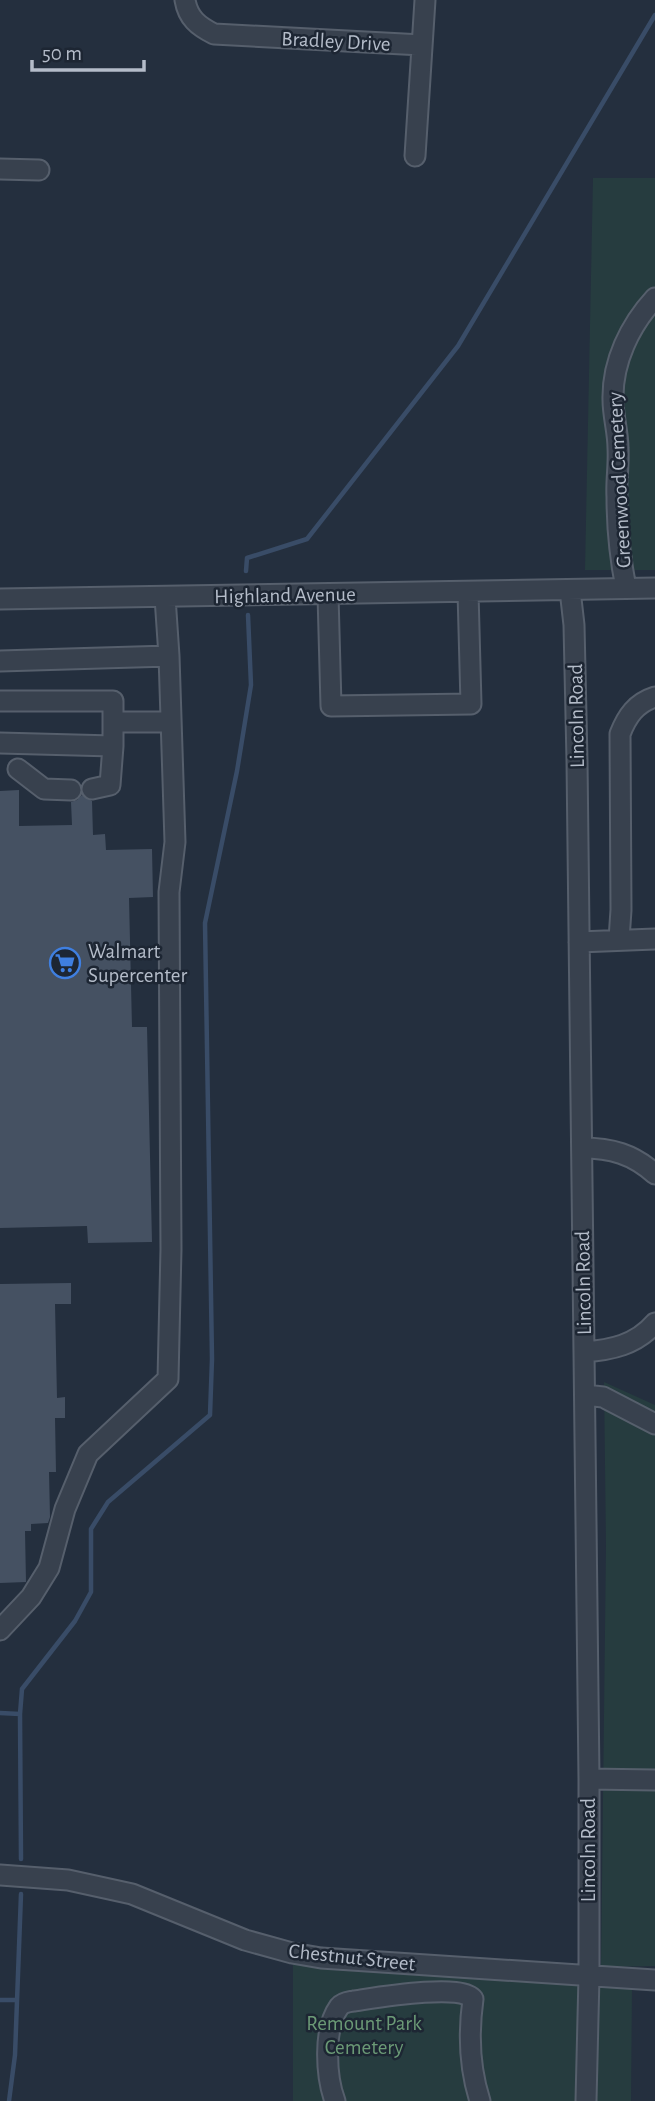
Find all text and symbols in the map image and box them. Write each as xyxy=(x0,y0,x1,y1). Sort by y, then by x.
scale bar xyxy=(32,28,144,72)
street label: Bradley Drive xyxy=(281,28,391,55)
text: 50 m xyxy=(42,43,82,64)
street label: Greenwood Cemetery xyxy=(604,391,635,569)
street label: Highland Avenue xyxy=(214,584,356,607)
street label: Lincoln Road xyxy=(565,664,588,768)
place label: Walmart Supercenter xyxy=(88,941,187,986)
supermarket icon: Walmart Supercenter xyxy=(48,946,82,980)
street label: Lincoln Road xyxy=(572,1231,595,1335)
street label: Lincoln Road xyxy=(578,1798,599,1902)
street label: Chestnut Street xyxy=(288,1940,417,1975)
park label: Remount Park Cemetery xyxy=(306,2013,422,2058)

